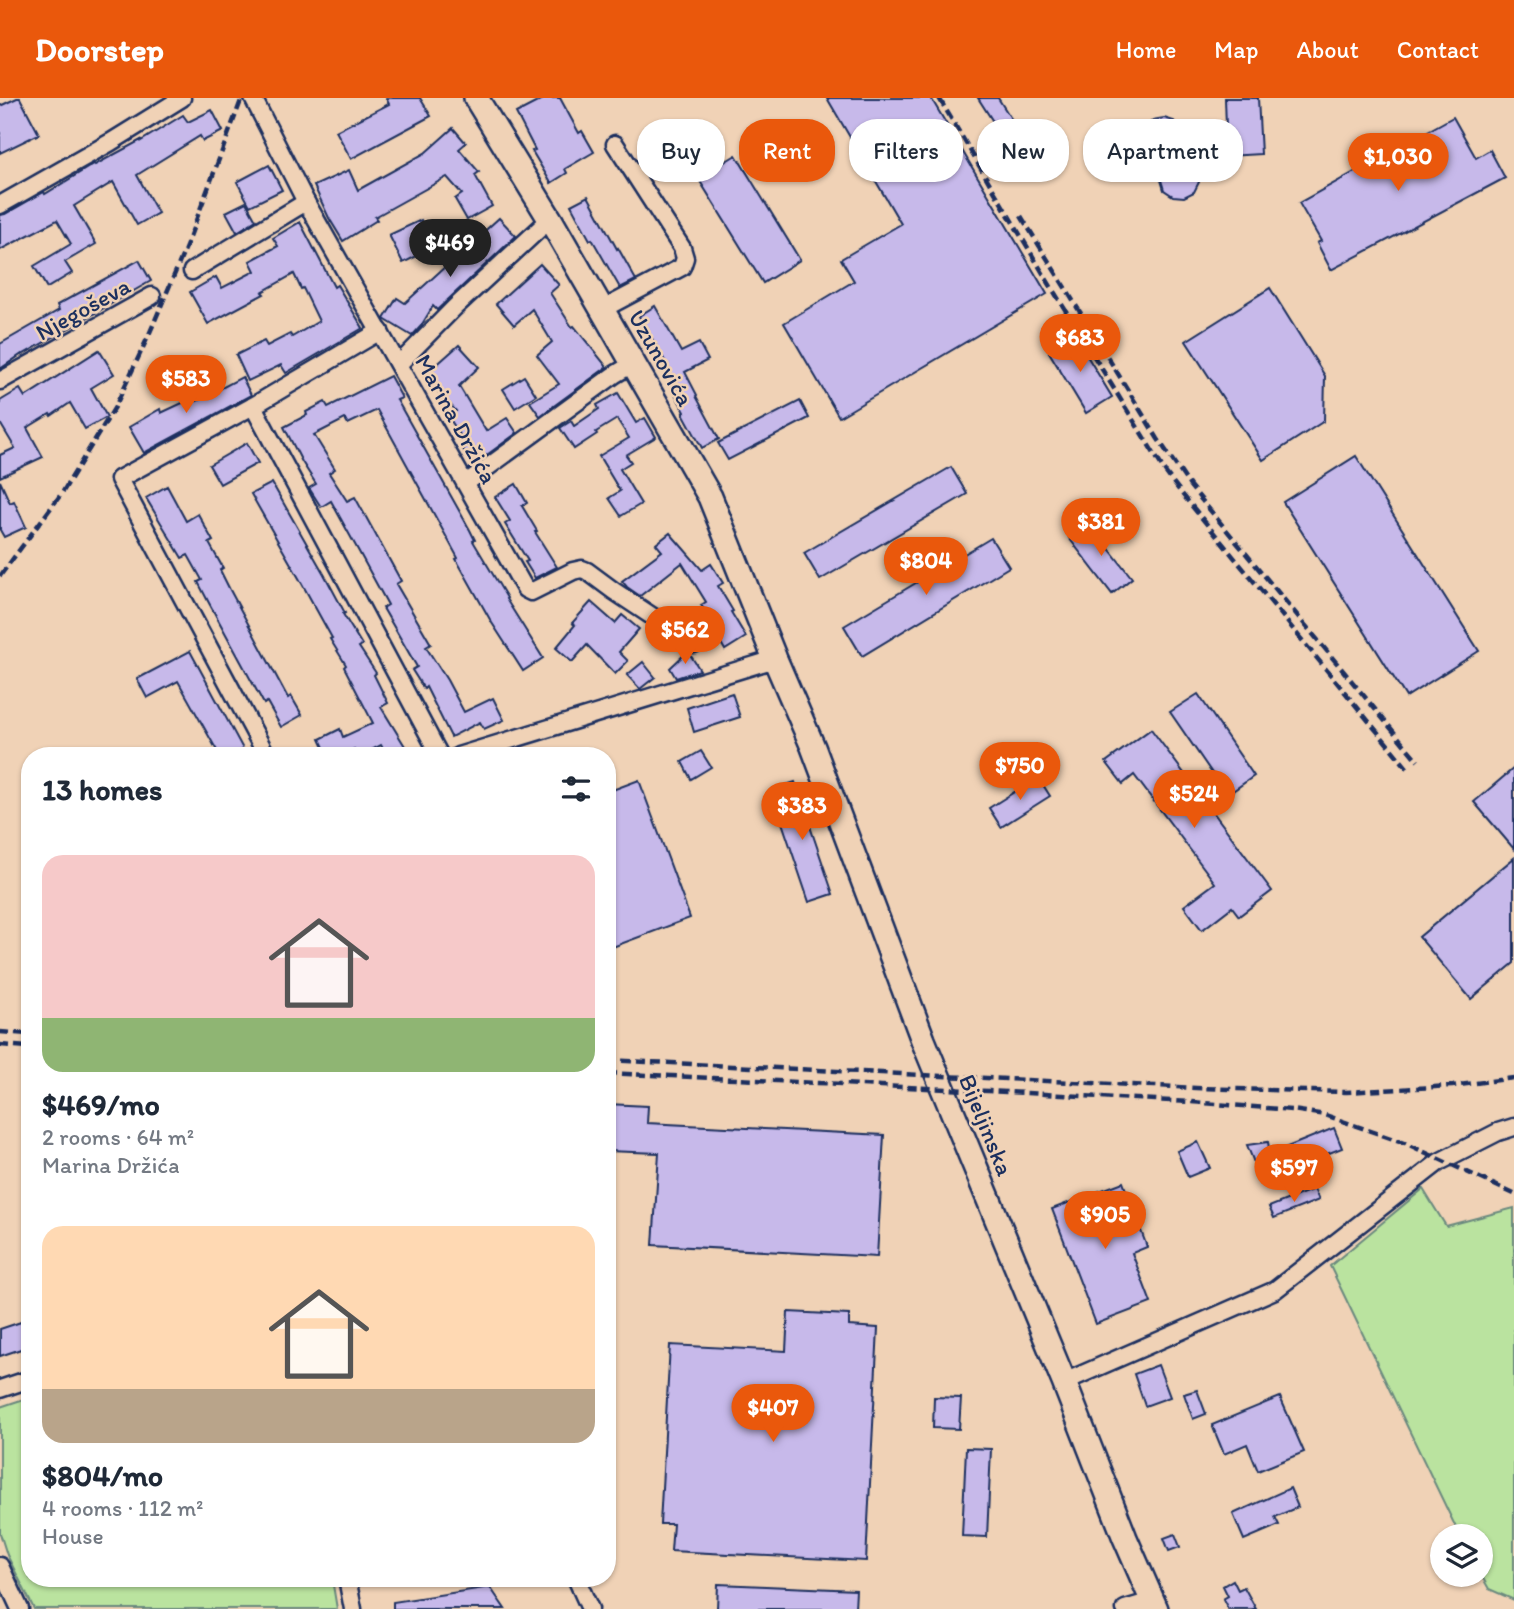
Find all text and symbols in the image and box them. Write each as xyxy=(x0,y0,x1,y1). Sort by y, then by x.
text: Doorstep xyxy=(35,30,164,69)
text: Home xyxy=(1116,35,1176,64)
text: Map xyxy=(1214,35,1258,64)
text: About xyxy=(1296,35,1359,64)
text: Contact xyxy=(1397,35,1479,64)
chip: Buy xyxy=(637,119,725,182)
chip: Rent xyxy=(739,119,835,182)
chip: Filters xyxy=(849,119,963,182)
chip: New xyxy=(977,119,1069,182)
chip: Apartment xyxy=(1083,119,1243,182)
pin: $1,030 xyxy=(1341,134,1455,193)
text: $1,030 xyxy=(1364,142,1432,170)
pin: $469 xyxy=(409,220,491,279)
text: $469 xyxy=(425,228,475,256)
street label: Njegoševa xyxy=(30,270,136,346)
street label: Uzunovića xyxy=(622,305,701,411)
pin: $683 xyxy=(1039,314,1121,374)
text: $683 xyxy=(1056,323,1104,351)
street label: Marina Držića xyxy=(409,349,504,489)
pin: $583 xyxy=(145,356,227,415)
text: $583 xyxy=(162,364,210,392)
pin: $381 xyxy=(1060,498,1142,558)
text: $381 xyxy=(1077,507,1125,535)
pin: $804 xyxy=(885,538,967,597)
text: $804 xyxy=(900,546,952,574)
pin: $562 xyxy=(644,606,726,666)
text: $562 xyxy=(661,615,709,643)
pin: $750 xyxy=(979,742,1061,802)
text: $750 xyxy=(995,751,1045,779)
icon: filters xyxy=(557,770,595,808)
pin: $524 xyxy=(1153,770,1235,830)
text: 13 homes xyxy=(42,771,162,808)
text: $524 xyxy=(1169,779,1219,807)
pin: $383 xyxy=(761,782,843,842)
text: $383 xyxy=(777,791,827,819)
icon: home xyxy=(256,900,382,1026)
street label: Bijeljinska xyxy=(953,1070,1020,1180)
text: $469/mo xyxy=(42,1086,160,1123)
text: 2 rooms · 64 m² xyxy=(42,1123,194,1151)
pin: $597 xyxy=(1253,1144,1335,1204)
text: Marina Držića xyxy=(42,1151,179,1179)
text: $597 xyxy=(1270,1153,1318,1181)
pin: $905 xyxy=(1064,1192,1146,1251)
text: $905 xyxy=(1080,1200,1130,1228)
icon: home xyxy=(256,1271,382,1397)
pin: $407 xyxy=(732,1384,814,1444)
text: $407 xyxy=(747,1393,799,1421)
text: $804/mo xyxy=(42,1457,163,1494)
text: 4 rooms · 112 m² xyxy=(42,1494,203,1522)
text: House xyxy=(42,1522,104,1550)
map controls xyxy=(1430,1524,1493,1587)
button: layers xyxy=(1430,1524,1493,1587)

